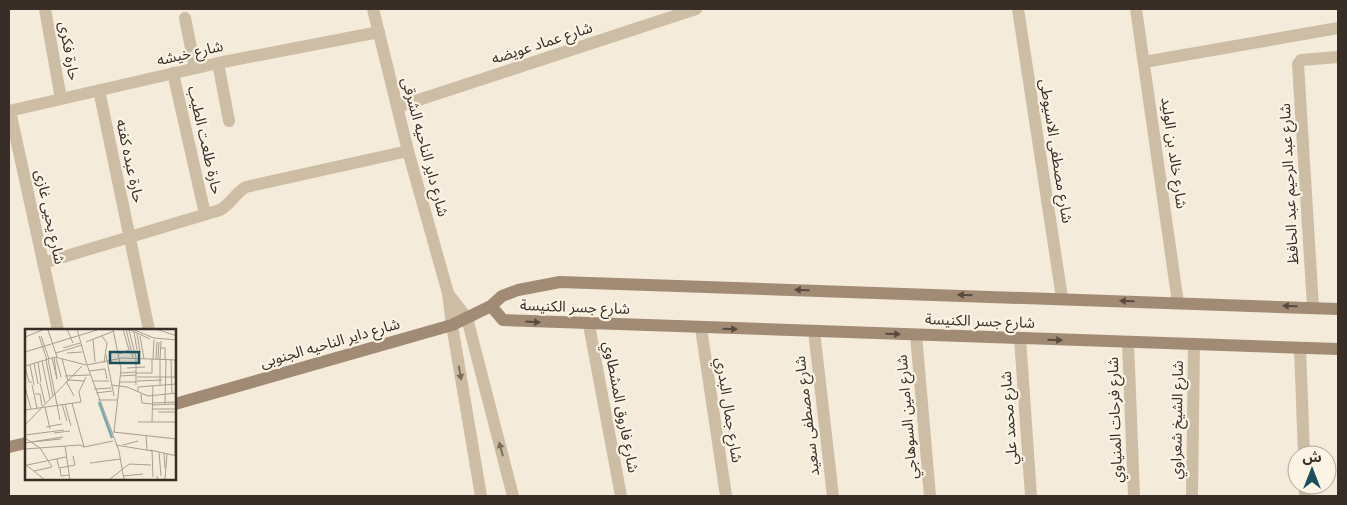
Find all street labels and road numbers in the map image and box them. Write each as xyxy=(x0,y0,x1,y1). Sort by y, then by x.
street label: شارع عماد عويضه xyxy=(489,18,596,71)
street label: حارة فكرى xyxy=(55,20,83,82)
street label: شارع خيشه xyxy=(155,37,226,72)
street label: شارع داير الناحيه الشرقى xyxy=(395,75,452,220)
street label: شارع مصطفى الاسيوطى xyxy=(1033,78,1076,225)
street label: حارة طلعت الطيب xyxy=(184,84,226,196)
street label: شارع خالد بن الوليد xyxy=(1154,96,1191,211)
street label: شارع عبد الرحيم عبد الحافظ xyxy=(1276,102,1305,265)
street label: حارة عبده كفته xyxy=(112,118,148,205)
street label: شارع يحيى غازى xyxy=(28,168,69,267)
street label: شارع جسر الكنيسة xyxy=(520,296,631,321)
street label: شارع جسر الكنيسة xyxy=(925,310,1036,335)
street label: شارع داير الناحيه الجنوبى xyxy=(258,314,403,374)
street label: شارع فاروق المشطاوي xyxy=(596,340,643,475)
street label: شارع مصطفى سعيد xyxy=(791,354,826,477)
street label: شارع امين السوهاجي xyxy=(893,354,924,480)
street label: شارع جمال البدري xyxy=(709,356,746,465)
street label: شارع فرحات المنياوي xyxy=(1104,356,1129,483)
street label: شارع الشيخ شعراوي xyxy=(1167,360,1190,480)
street label: شارع محمد علي xyxy=(997,370,1024,465)

